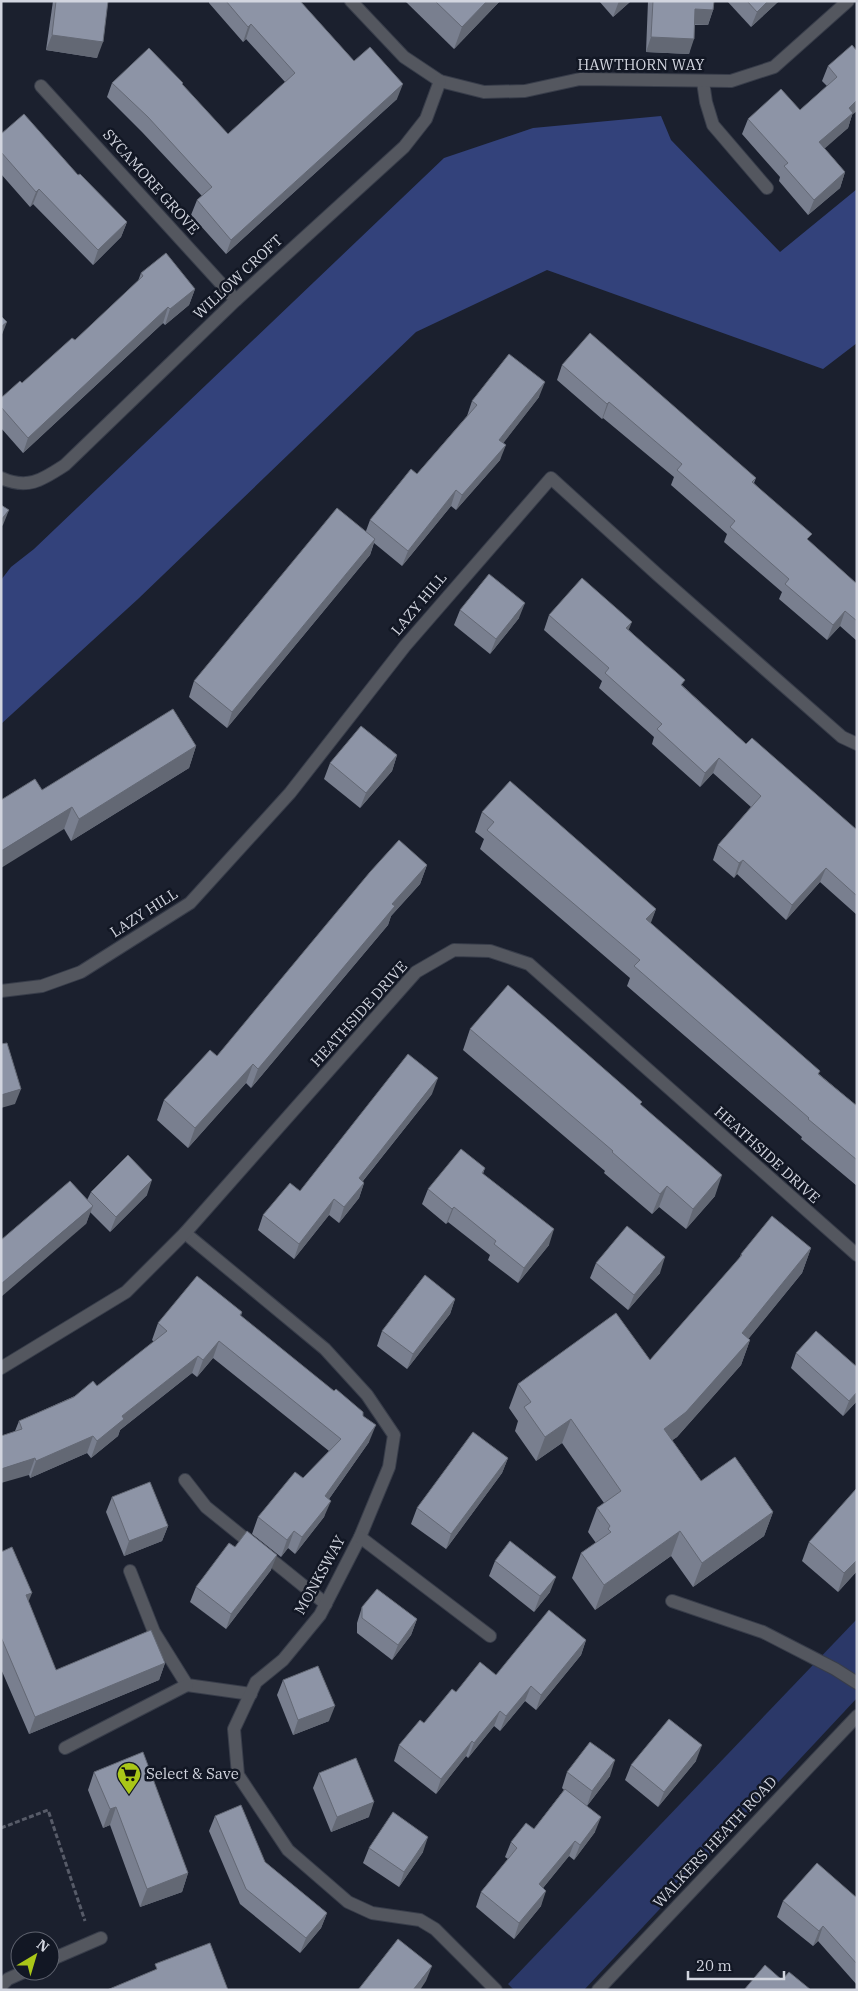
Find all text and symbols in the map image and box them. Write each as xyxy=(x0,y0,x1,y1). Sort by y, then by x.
street label: HAWTHORN WAY xyxy=(578,55,705,74)
street label: SYCAMORE GROVE xyxy=(99,125,204,238)
street label: WILLOW CROFT xyxy=(189,230,286,323)
street label: LAZY HILL xyxy=(387,568,451,639)
street label: LAZY HILL xyxy=(106,884,181,941)
street label: HEATHSIDE DRIVE xyxy=(306,957,411,1070)
street label: HEATHSIDE DRIVE xyxy=(711,1102,824,1207)
street label: MONKSWAY xyxy=(290,1531,349,1618)
supermarket icon: Select & Save xyxy=(116,1761,142,1795)
place label: Select & Save xyxy=(146,1764,239,1783)
street label: WALKERS HEATH ROAD xyxy=(649,1772,781,1911)
north arrow xyxy=(10,1931,60,1981)
text: N xyxy=(33,1935,53,1956)
scale bar xyxy=(688,1948,784,1980)
text: 20 m xyxy=(696,1956,732,1975)

